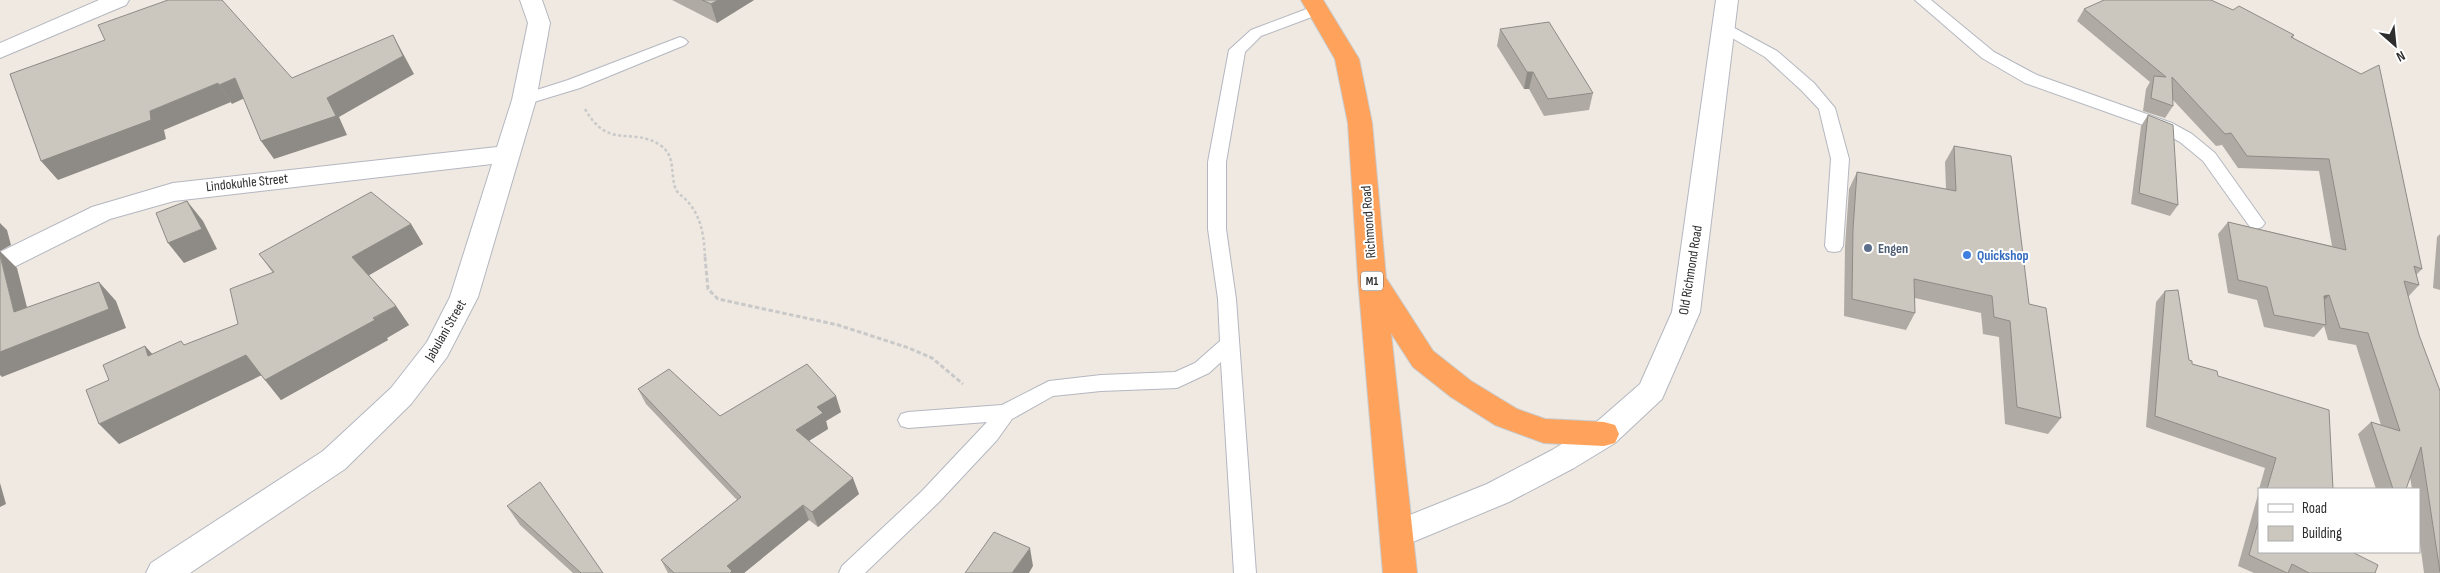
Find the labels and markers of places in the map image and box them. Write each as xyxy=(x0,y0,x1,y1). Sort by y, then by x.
place label: Engen xyxy=(1878,240,1908,257)
marker: Engen xyxy=(1862,242,1874,254)
place label: Quickshop xyxy=(1977,247,2029,264)
marker: Quickshop xyxy=(1961,249,1973,261)

